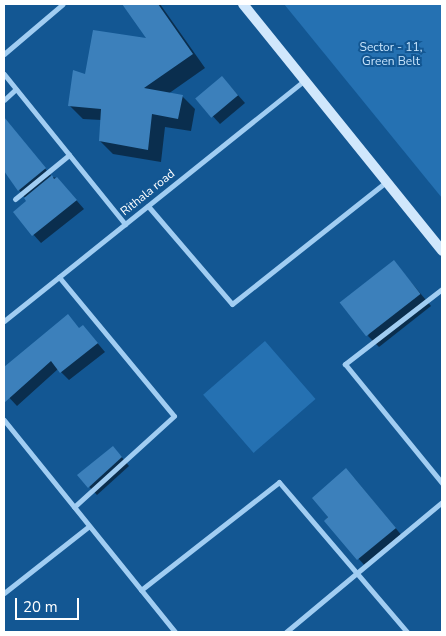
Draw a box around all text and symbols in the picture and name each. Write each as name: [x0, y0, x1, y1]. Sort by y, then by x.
park label: Sector - 11, Green Belt: [360, 41, 422, 69]
street label: Rithala road: [118, 167, 178, 219]
scale bar: [18, 588, 81, 620]
text: 20 m: [23, 597, 58, 617]

